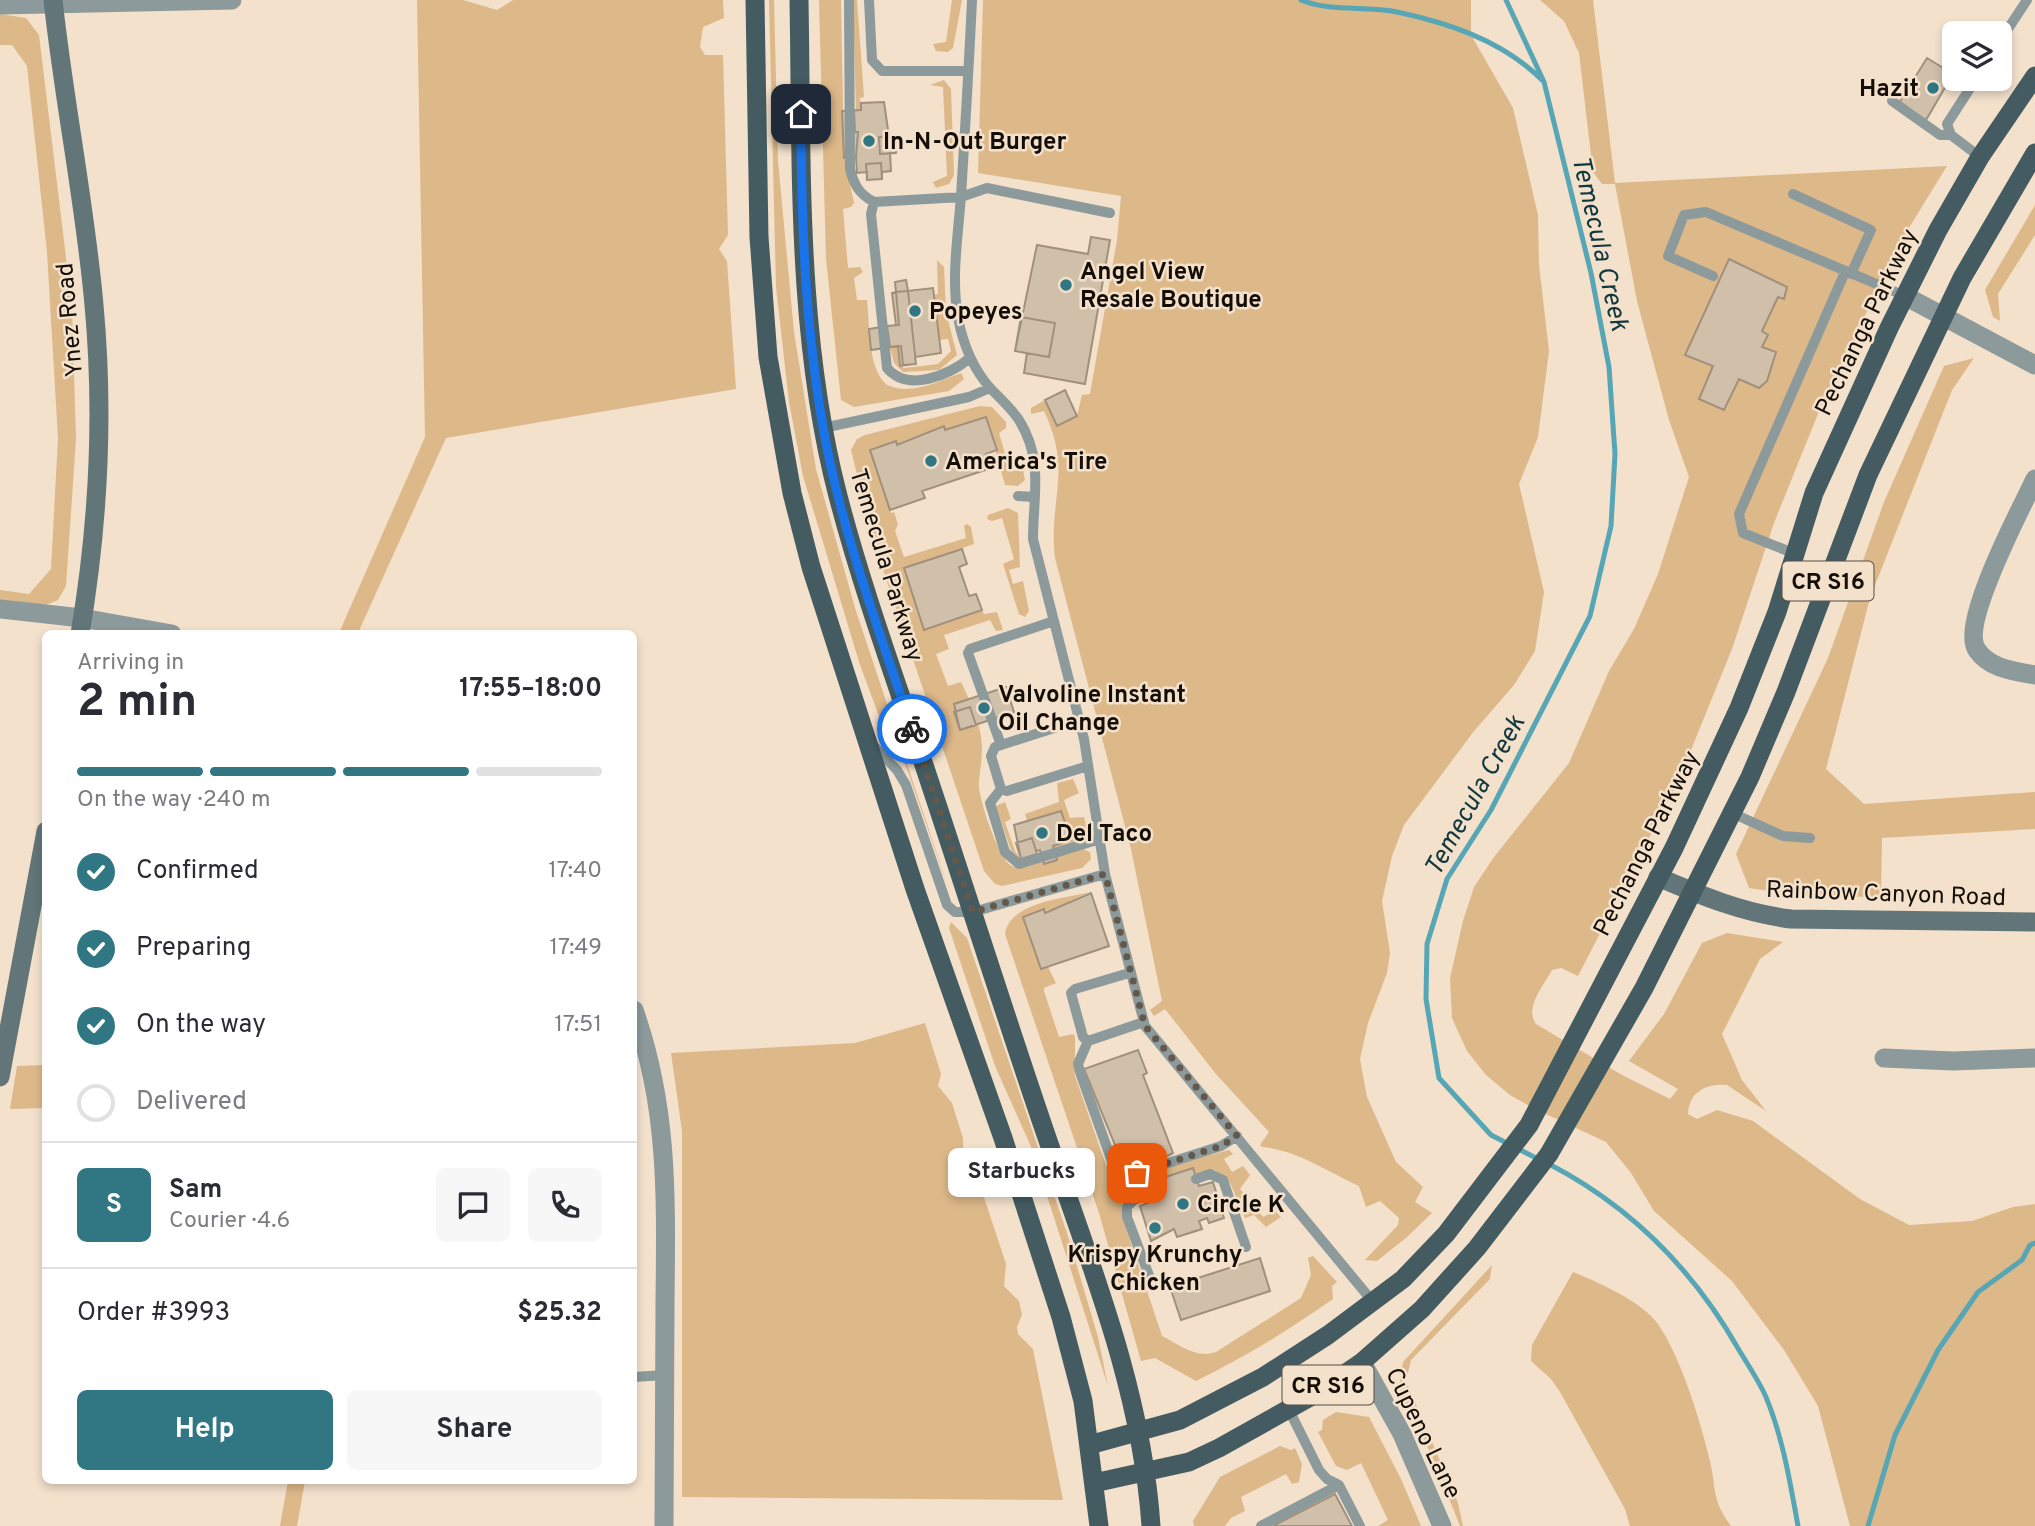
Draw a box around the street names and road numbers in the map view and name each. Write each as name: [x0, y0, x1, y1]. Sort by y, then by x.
street label: Pechanga Parkway: [1810, 224, 1926, 421]
street label: Ynez Road: [51, 262, 91, 378]
street label: Temecula Parkway: [841, 465, 929, 666]
road number: CR S16: [1783, 562, 1874, 600]
street label: Pechanga Parkway: [1588, 746, 1708, 942]
street label: Rainbow Canyon Road: [1765, 876, 2007, 914]
street label: Cupeno Lane: [1378, 1363, 1467, 1504]
road number: CR S16: [1282, 1366, 1374, 1404]

